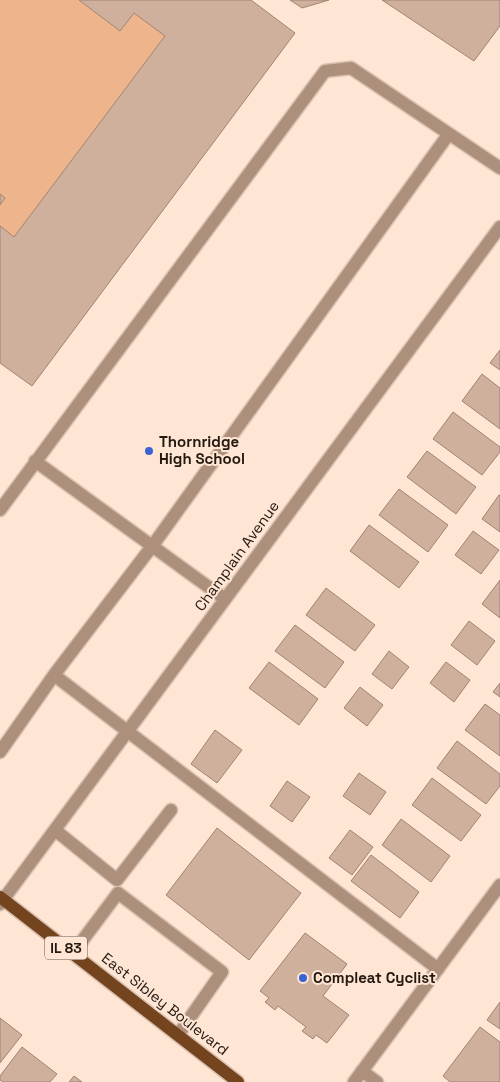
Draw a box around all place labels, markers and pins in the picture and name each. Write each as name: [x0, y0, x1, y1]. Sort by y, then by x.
place label: Thornridge High School: [159, 432, 245, 468]
marker: Thornridge High School: [143, 445, 155, 457]
place label: Compleat Cyclist: [313, 968, 436, 987]
marker: Compleat Cyclist: [297, 972, 309, 984]

